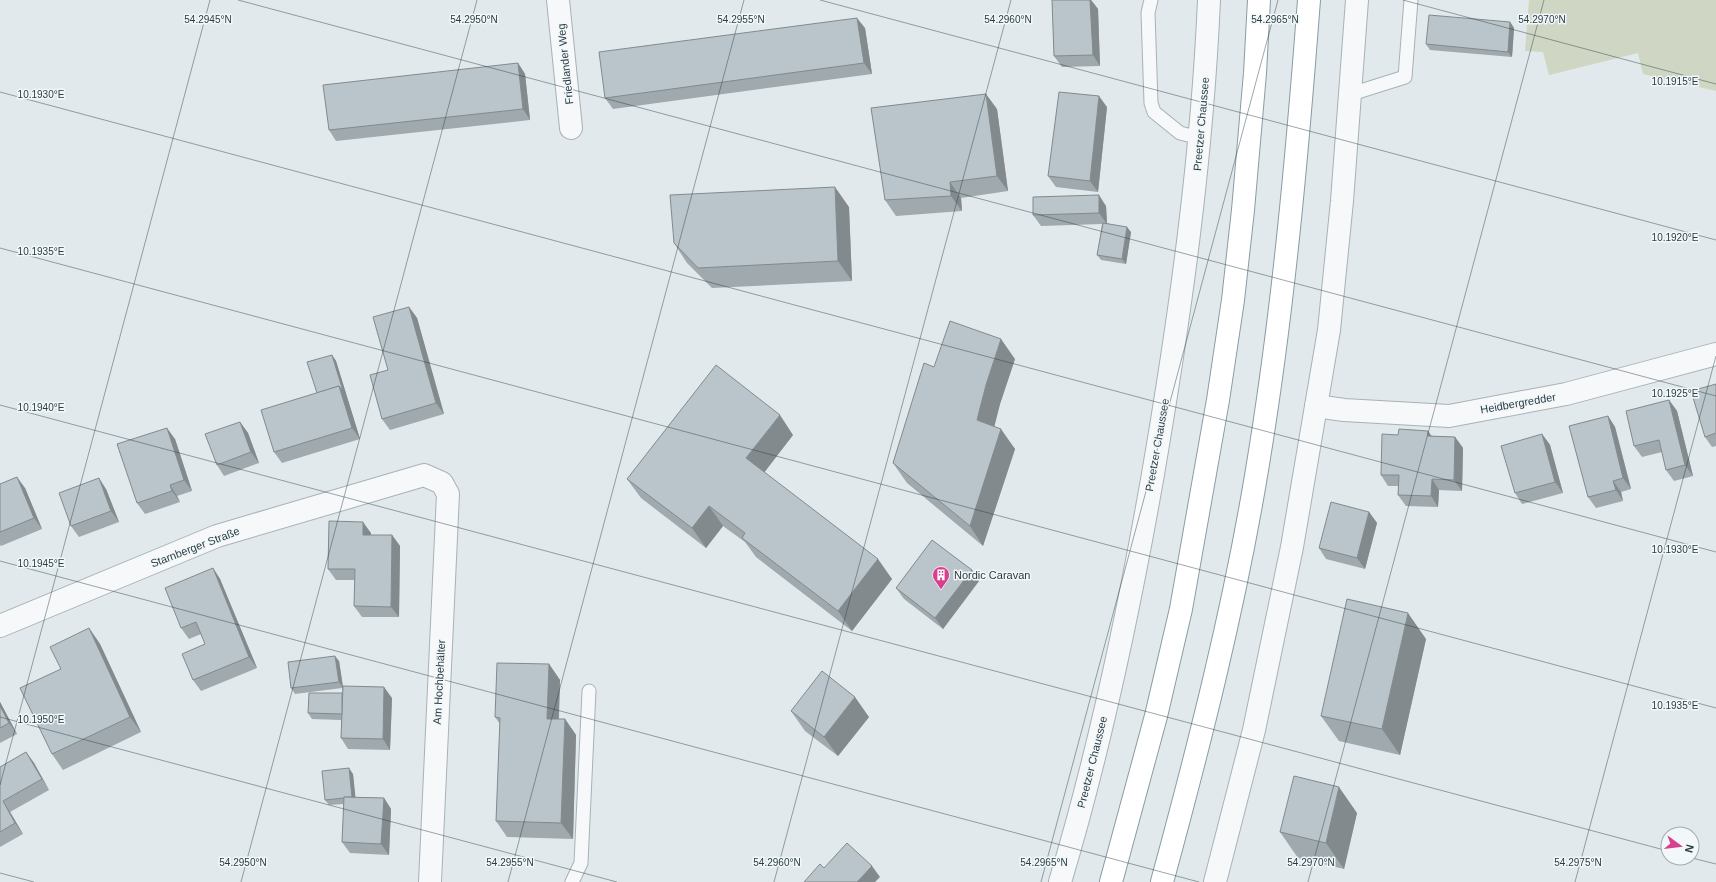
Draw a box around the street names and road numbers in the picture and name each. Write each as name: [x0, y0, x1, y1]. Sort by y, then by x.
street label: Friedlander Weg: [555, 23, 575, 105]
street label: Preetzer Chaussee: [1191, 77, 1211, 171]
street label: Heidbergredder: [1479, 390, 1557, 416]
street label: Preetzer Chaussee: [1143, 398, 1171, 492]
street label: Starnberger Straße: [149, 525, 241, 569]
street label: Am Hochbehälter: [431, 639, 447, 725]
street label: Preetzer Chaussee: [1075, 715, 1109, 809]

